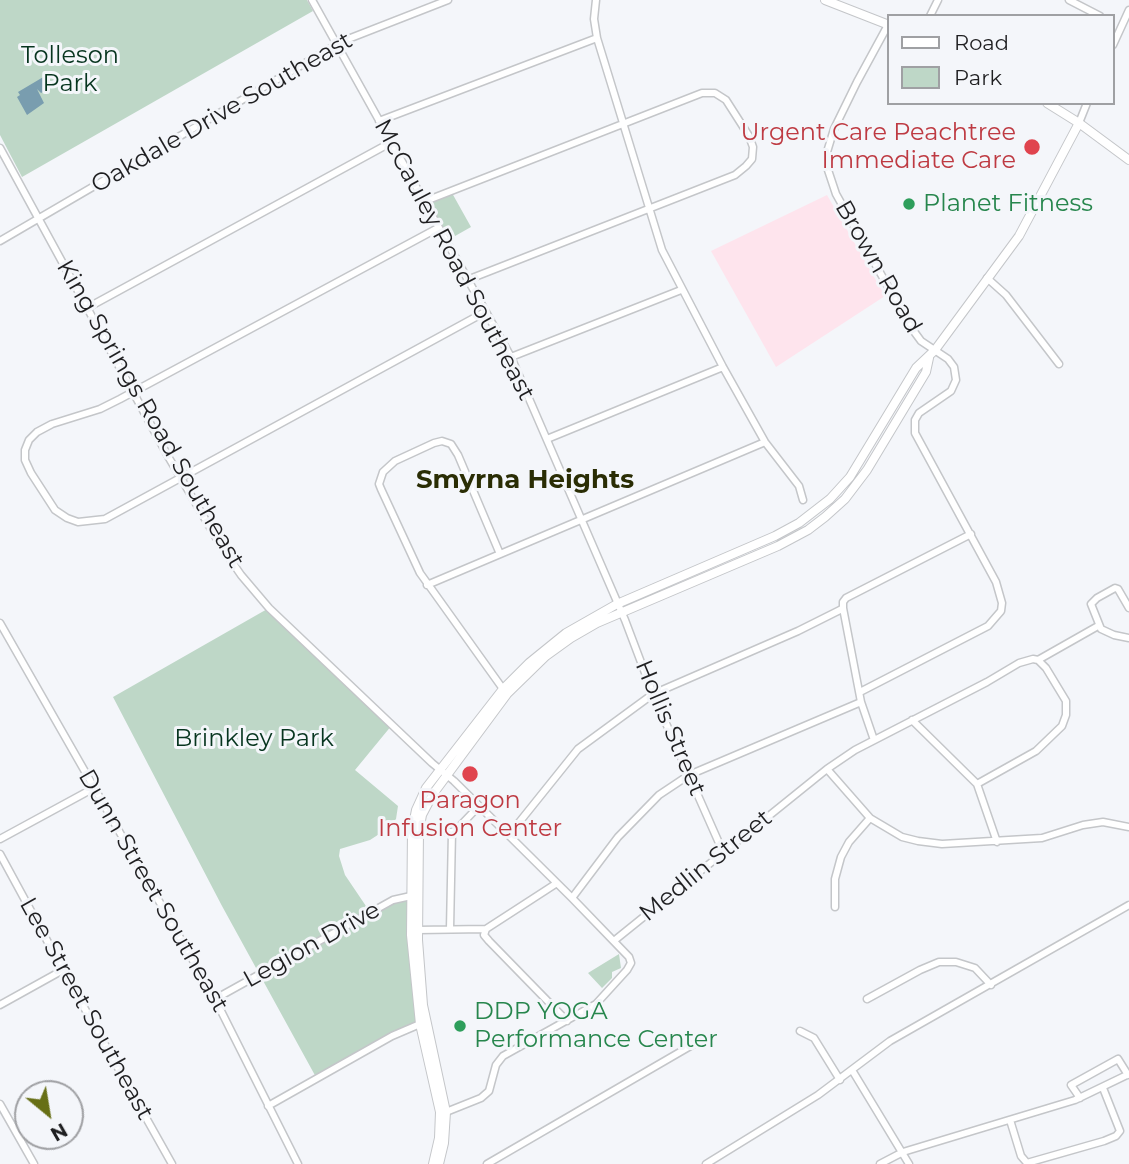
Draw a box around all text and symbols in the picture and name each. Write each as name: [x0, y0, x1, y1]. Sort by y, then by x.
legend: [888, 14, 1115, 105]
street label: Oakdale Drive Southeast: [86, 26, 358, 200]
text: Road: [954, 30, 1009, 55]
park label: Tolleson Park: [21, 42, 119, 98]
text: Park: [954, 65, 1002, 90]
street label: McCauley Road Southeast: [367, 114, 541, 406]
place label: Urgent Care Peachtree Immediate Care: [741, 119, 1016, 175]
marker: Urgent Care Peachtree Immediate Care: [1022, 137, 1042, 157]
place label: Planet Fitness: [923, 190, 1093, 218]
street label: Brown Road: [828, 196, 928, 338]
marker: Planet Fitness: [901, 196, 917, 212]
street label: King Springs Road Southeast: [50, 255, 250, 573]
district label: Smyrna Heights: [416, 464, 634, 496]
street label: Hollis Street: [629, 656, 711, 800]
park label: Brinkley Park: [174, 725, 334, 753]
marker: Paragon Infusion Center: [460, 764, 480, 784]
street label: Dunn Street Southeast: [72, 765, 234, 1017]
place label: Paragon Infusion Center: [378, 787, 562, 843]
street label: Medlin Street: [634, 804, 778, 928]
street label: Lee Street Southeast: [13, 893, 159, 1125]
street label: Legion Drive: [239, 896, 385, 994]
place label: DDP YOGA Performance Center: [474, 998, 718, 1054]
marker: DDP YOGA Performance Center: [452, 1018, 468, 1034]
north arrow: [14, 1080, 84, 1150]
text: N: [46, 1118, 71, 1146]

